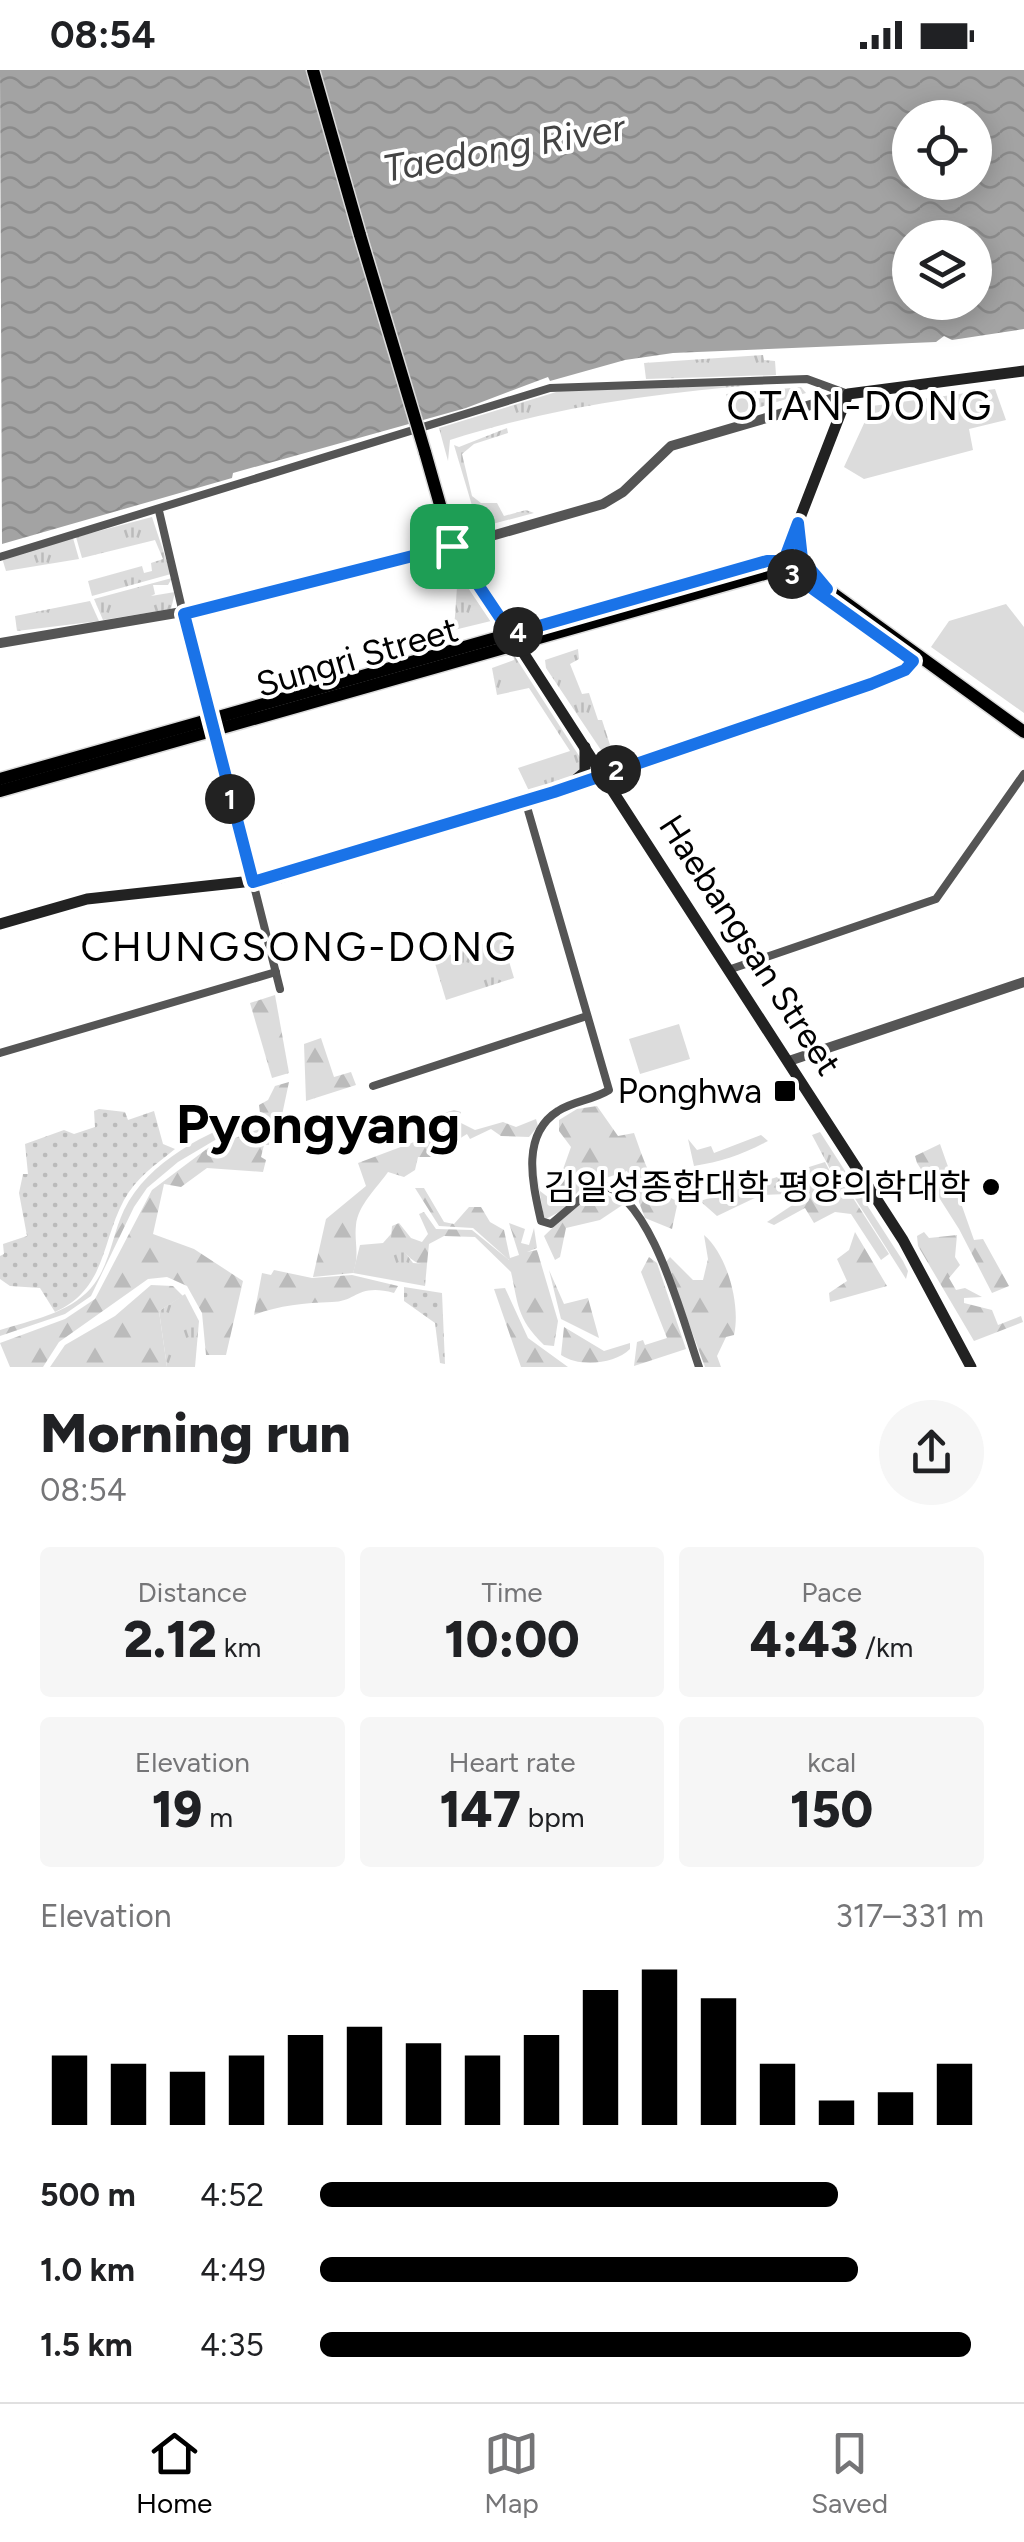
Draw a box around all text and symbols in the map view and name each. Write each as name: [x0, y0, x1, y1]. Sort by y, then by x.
text: 08:54: [50, 12, 155, 58]
map controls: [892, 100, 992, 320]
button: locate: [892, 100, 992, 200]
water label: Taedong River: [380, 104, 630, 192]
button: layers: [892, 220, 992, 320]
district label: OTAN-DONG: [726, 382, 994, 430]
pin: [410, 504, 495, 589]
icon: arrive: [425, 519, 480, 574]
pin: 3: [767, 549, 817, 599]
text: 3: [784, 557, 800, 591]
pin: 4: [493, 607, 543, 657]
street label: Sungri Street: [251, 608, 463, 706]
text: 4: [509, 615, 527, 649]
pin: 2: [591, 745, 641, 795]
text: 2: [608, 753, 624, 787]
pin: 1: [205, 774, 255, 824]
text: 1: [224, 782, 236, 816]
street label: Haebangsan Street: [650, 807, 850, 1083]
district label: CHUNGSONG-DONG: [80, 923, 518, 971]
place label: Ponghwa: [618, 1070, 762, 1112]
marker: Ponghwa: [772, 1078, 798, 1104]
district label: Pyongyang: [176, 1091, 460, 1157]
place label: 김일성종합대학 평양의학대학: [544, 1166, 971, 1208]
marker: 김일성종합대학 평양의학대학: [980, 1176, 1002, 1198]
text: Morning run: [40, 1400, 351, 1466]
button: share: [879, 1400, 984, 1505]
text: 08:54: [40, 1471, 127, 1509]
text: Distance: [137, 1575, 247, 1609]
text: Time: [481, 1575, 543, 1609]
text: Pace: [801, 1575, 862, 1609]
text: 2.12: [123, 1609, 217, 1670]
text: 10:00: [444, 1609, 580, 1670]
text: 4:43: [750, 1609, 858, 1670]
text: km: [217, 1630, 261, 1664]
text: /km: [858, 1630, 913, 1664]
text: Elevation: [135, 1745, 250, 1779]
text: Heart rate: [448, 1745, 576, 1779]
text: kcal: [807, 1745, 856, 1779]
text: 19: [152, 1779, 202, 1840]
text: 147: [439, 1779, 521, 1840]
text: 150: [790, 1779, 873, 1840]
text: m: [202, 1800, 233, 1834]
text: bpm: [521, 1800, 585, 1834]
text: Elevation: [40, 1897, 172, 1935]
text: 317–331 m: [835, 1897, 984, 1935]
text: 500 m: [40, 2176, 136, 2214]
text: 4:52: [200, 2176, 264, 2214]
text: 1.0 km: [40, 2251, 135, 2289]
text: 4:49: [200, 2251, 266, 2289]
text: 1.5 km: [40, 2326, 133, 2364]
text: 4:35: [200, 2326, 264, 2364]
tab: Home: [136, 2426, 212, 2520]
tab: Map: [484, 2426, 539, 2520]
tab: Saved: [811, 2426, 888, 2520]

